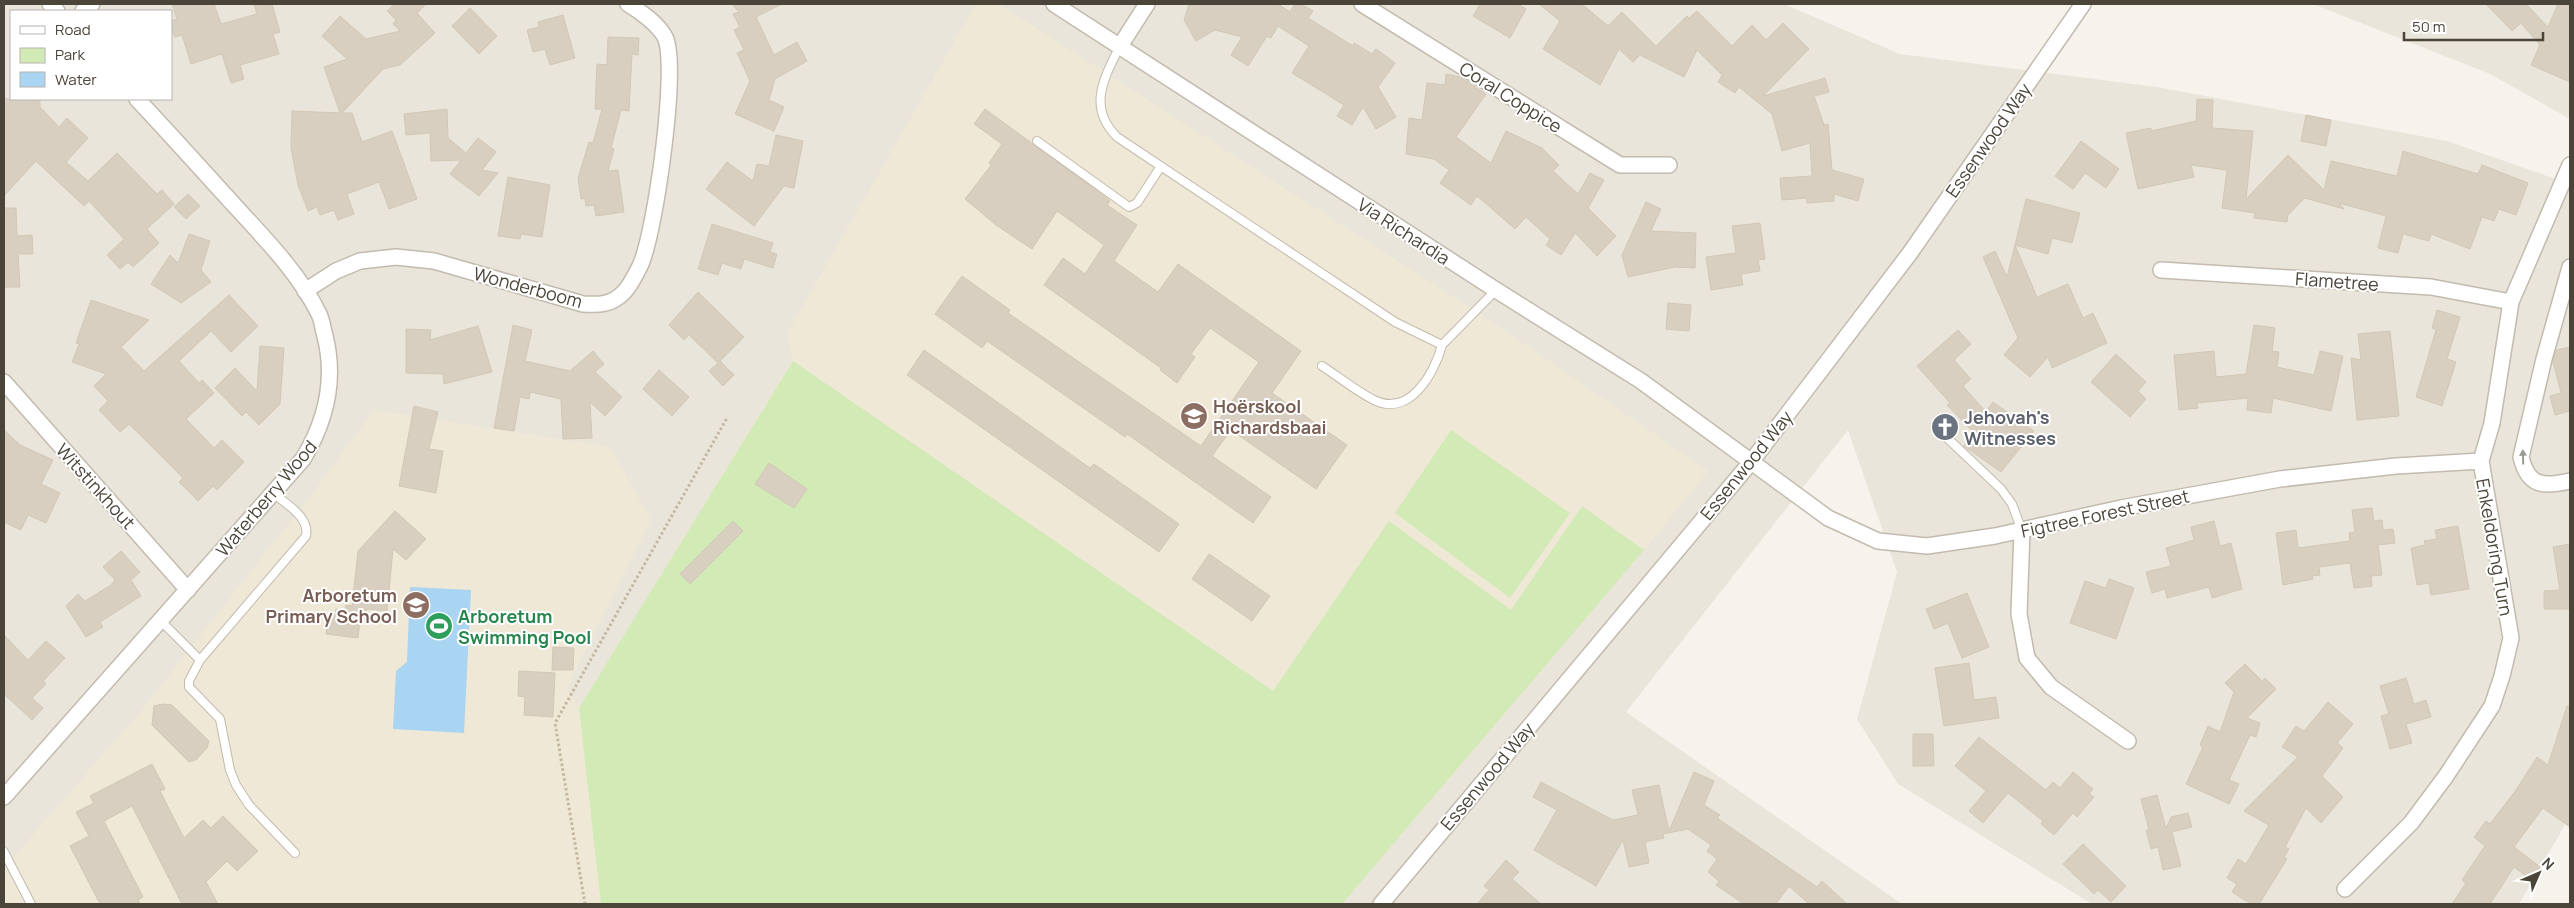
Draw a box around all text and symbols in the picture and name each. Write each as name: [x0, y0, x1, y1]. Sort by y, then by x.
legend: [10, 10, 172, 100]
scale bar: [2404, 10, 2543, 42]
text: 50 m: [2412, 16, 2446, 37]
text: Road: [55, 19, 91, 40]
text: Park: [55, 44, 85, 65]
street label: Coral Coppice: [1455, 56, 1567, 138]
text: Water: [55, 69, 97, 90]
street label: Essenwood Way: [1940, 78, 2037, 202]
street label: Via Richardia: [1353, 192, 1455, 270]
street label: Wonderboom: [471, 261, 585, 313]
street label: Flametree: [2294, 266, 2380, 296]
place label: Hoërskool Richardsbaai: [1213, 394, 1327, 439]
school or university icon: Hoërskool Richardsbaai: [1179, 401, 1209, 431]
street label: Essenwood Way: [1694, 405, 1798, 525]
place label: Jehovah's Witnesses: [1964, 405, 2056, 450]
church icon: Jehovah's Witnesses: [1930, 412, 1960, 442]
street label: Waterberry Wood: [210, 435, 322, 561]
street label: Witstinkhout: [51, 438, 141, 534]
one-way arrow: [2518, 448, 2526, 464]
street label: Enkeldoring Turn: [2471, 476, 2519, 618]
street label: Figtree Forest Street: [2019, 483, 2191, 543]
place label: Arboretum Primary School: [265, 583, 397, 628]
school or university icon: Arboretum Primary School: [401, 590, 431, 620]
place label: Arboretum Swimming Pool: [458, 604, 591, 649]
sports icon: Arboretum Swimming Pool: [424, 611, 454, 641]
street label: Essenwood Way: [1435, 717, 1540, 835]
north arrow: [2514, 848, 2564, 898]
text: N: [2538, 853, 2559, 874]

